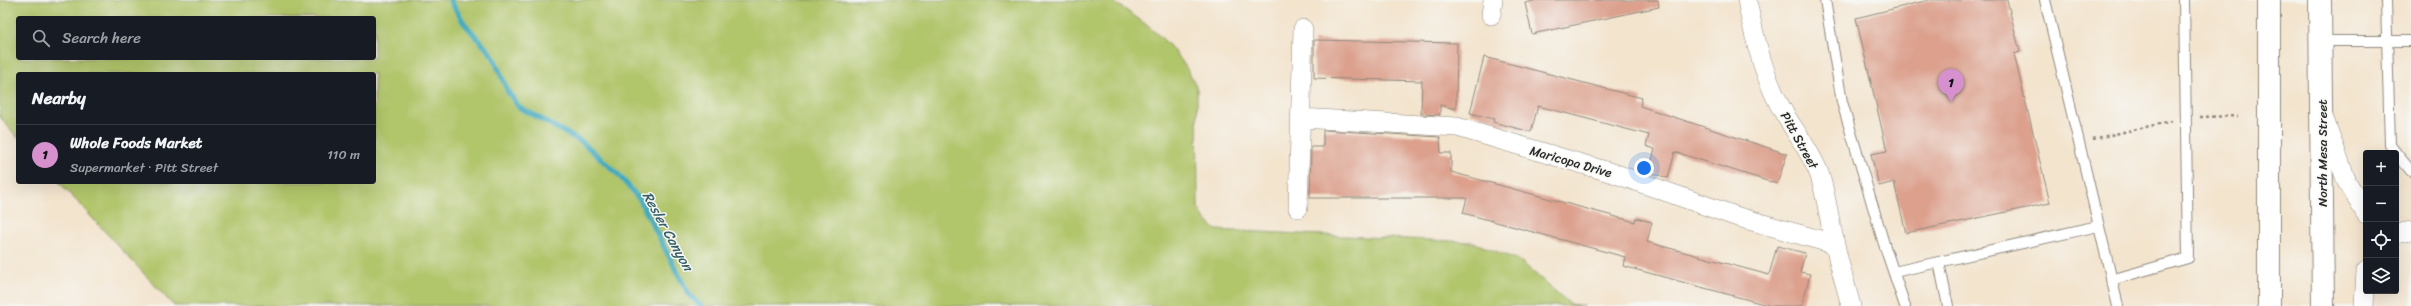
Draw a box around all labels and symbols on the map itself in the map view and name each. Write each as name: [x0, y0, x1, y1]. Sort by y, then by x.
pin: 1: [1938, 69, 1964, 102]
street label: North Mesa Street: [2311, 99, 2334, 207]
street label: Pitt Street: [1774, 107, 1825, 174]
street label: Maricopa Drive: [1527, 139, 1615, 184]
your location: [1634, 158, 1654, 178]
water label: Resler Canyon: [635, 187, 700, 277]

